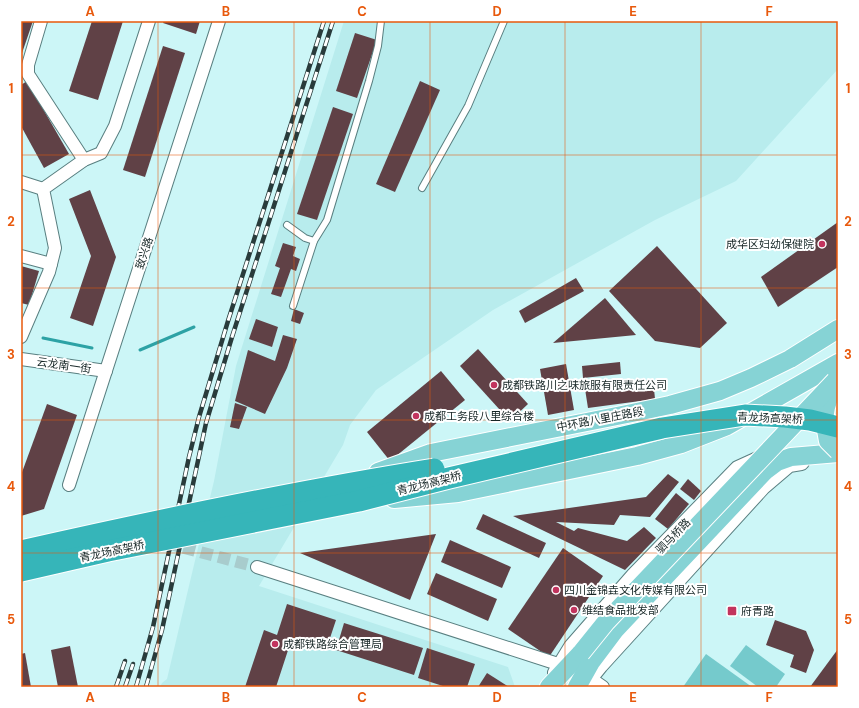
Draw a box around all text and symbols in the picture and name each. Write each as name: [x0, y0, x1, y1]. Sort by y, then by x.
text: A: [85, 3, 95, 20]
text: B: [222, 3, 230, 20]
text: C: [357, 3, 367, 20]
text: D: [492, 3, 502, 20]
text: E: [629, 3, 637, 20]
text: F: [765, 3, 773, 20]
text: 1: [9, 80, 13, 97]
text: 1: [846, 80, 850, 97]
text: 2: [7, 213, 15, 230]
text: 2: [844, 213, 852, 230]
street label: 致兴路: [132, 235, 156, 271]
place label: 成华区妇幼保健院: [726, 237, 814, 251]
marker: 成华区妇幼保健院: [817, 239, 827, 249]
text: 3: [7, 346, 15, 363]
text: 3: [844, 346, 852, 363]
street label: 云龙南一街: [36, 354, 92, 376]
place label: 成都铁路川之味旅服有限责任公司: [502, 378, 667, 392]
marker: 成都铁路川之味旅服有限责任公司: [489, 380, 499, 390]
street label: 中环路八里庄路段: [555, 404, 645, 434]
place label: 成都工务段八里综合楼: [424, 409, 534, 423]
street label: 青龙场高架桥: [737, 410, 803, 426]
marker: 成都工务段八里综合楼: [411, 411, 421, 421]
street label: 青龙场高架桥: [395, 468, 463, 498]
text: 4: [7, 478, 15, 495]
text: 4: [844, 478, 852, 495]
street label: 驷马桥路: [653, 515, 693, 557]
street label: 青龙场高架桥: [78, 537, 146, 565]
place label: 四川金锦垚文化传媒有限公司: [564, 583, 707, 597]
marker: 四川金锦垚文化传媒有限公司: [551, 585, 561, 595]
place label: 维结食品批发部: [582, 603, 659, 617]
place label: 府青路: [741, 604, 774, 618]
marker: 维结食品批发部: [569, 605, 579, 615]
marker: 府青路: [726, 605, 738, 617]
text: 5: [7, 611, 15, 628]
text: 5: [844, 611, 852, 628]
place label: 成都铁路综合管理局: [283, 637, 382, 651]
marker: 成都铁路综合管理局: [270, 639, 280, 649]
text: A: [85, 689, 95, 706]
text: B: [222, 689, 230, 706]
text: C: [357, 689, 367, 706]
text: D: [492, 689, 502, 706]
text: E: [629, 689, 637, 706]
text: F: [765, 689, 773, 706]

